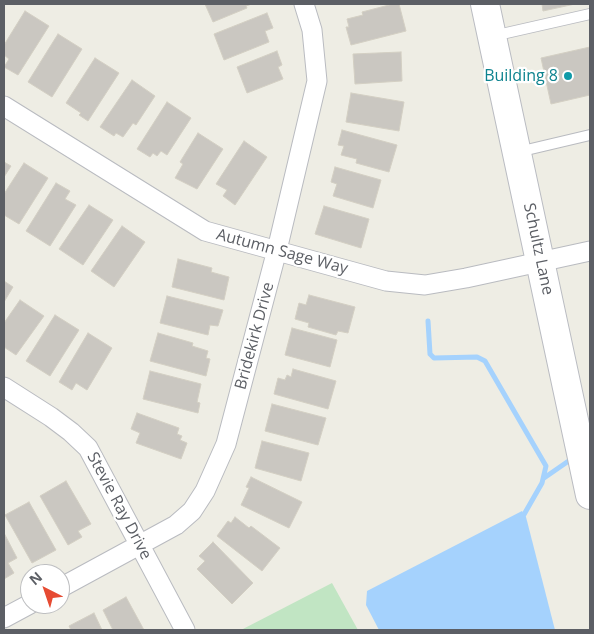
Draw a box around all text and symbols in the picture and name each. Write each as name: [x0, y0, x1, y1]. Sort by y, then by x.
place label: Building 8: [484, 66, 558, 86]
marker: Building 8: [562, 70, 574, 82]
street label: Schultz Lane: [519, 201, 557, 297]
street label: Autumn Sage Way: [214, 225, 350, 279]
street label: Bridekirk Drive: [231, 280, 279, 392]
street label: Stevie Ray Drive: [83, 449, 155, 563]
north arrow: [20, 564, 70, 614]
text: N: [25, 567, 46, 589]

